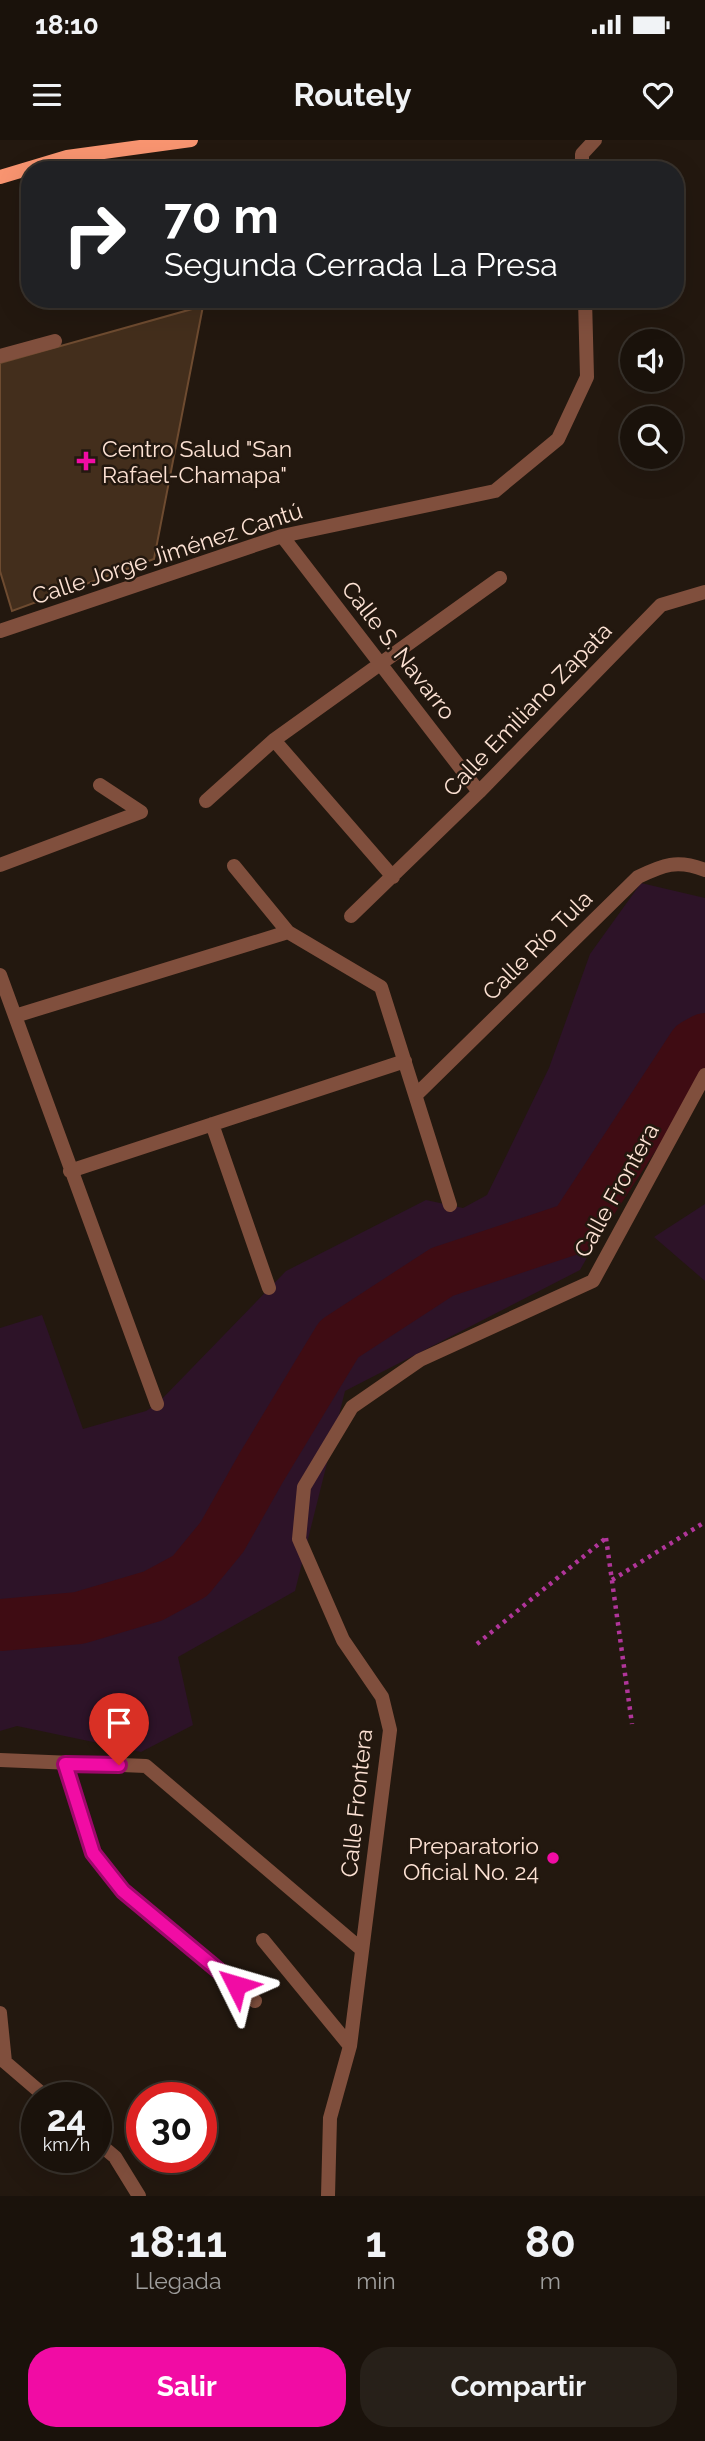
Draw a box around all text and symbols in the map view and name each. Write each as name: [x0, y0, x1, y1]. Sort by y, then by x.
text: 18:10: [35, 10, 99, 40]
icon: menu: [28, 76, 66, 114]
text: Routely: [294, 76, 411, 113]
icon: heart: [639, 76, 677, 114]
text: 70 m: [164, 187, 279, 244]
icon: right: [49, 189, 140, 280]
text: Segunda Cerrada La Presa: [164, 246, 558, 283]
map controls: [620, 329, 683, 469]
button: sound: [620, 329, 683, 392]
button: search: [620, 406, 683, 469]
place label: Centro Salud "San Rafael-Chamapa": [102, 435, 292, 488]
marker: Centro Salud "San Rafael-Chamapa": [76, 451, 96, 471]
street label: Calle Jorge Jiménez Cantú: [29, 497, 305, 609]
street label: Calle S. Navarro: [337, 575, 461, 725]
street label: Calle Emiliano Zapata: [437, 617, 617, 801]
street label: Calle Río Tula: [477, 885, 597, 1005]
street label: Calle Frontera: [568, 1118, 664, 1262]
pin: [89, 1693, 149, 1765]
icon: arrive: [100, 1704, 138, 1742]
street label: Calle Frontera: [335, 1727, 377, 1879]
place label: Preparatorio Oficial No. 24: [403, 1832, 539, 1885]
marker: Preparatorio Oficial No. 24: [545, 1850, 561, 1866]
position arrow: [199, 1948, 273, 2022]
speed limit sign: 30: [126, 2082, 217, 2173]
text: 24: [47, 2098, 86, 2139]
text: km/h: [43, 2134, 90, 2155]
text: 18:11: [129, 2218, 227, 2267]
text: 1: [366, 2218, 386, 2267]
text: 80: [525, 2218, 576, 2267]
text: Llegada: [135, 2267, 221, 2294]
text: min: [356, 2267, 396, 2294]
text: m: [540, 2267, 561, 2294]
button: Salir: [28, 2347, 346, 2427]
button: Compartir: [360, 2347, 677, 2427]

